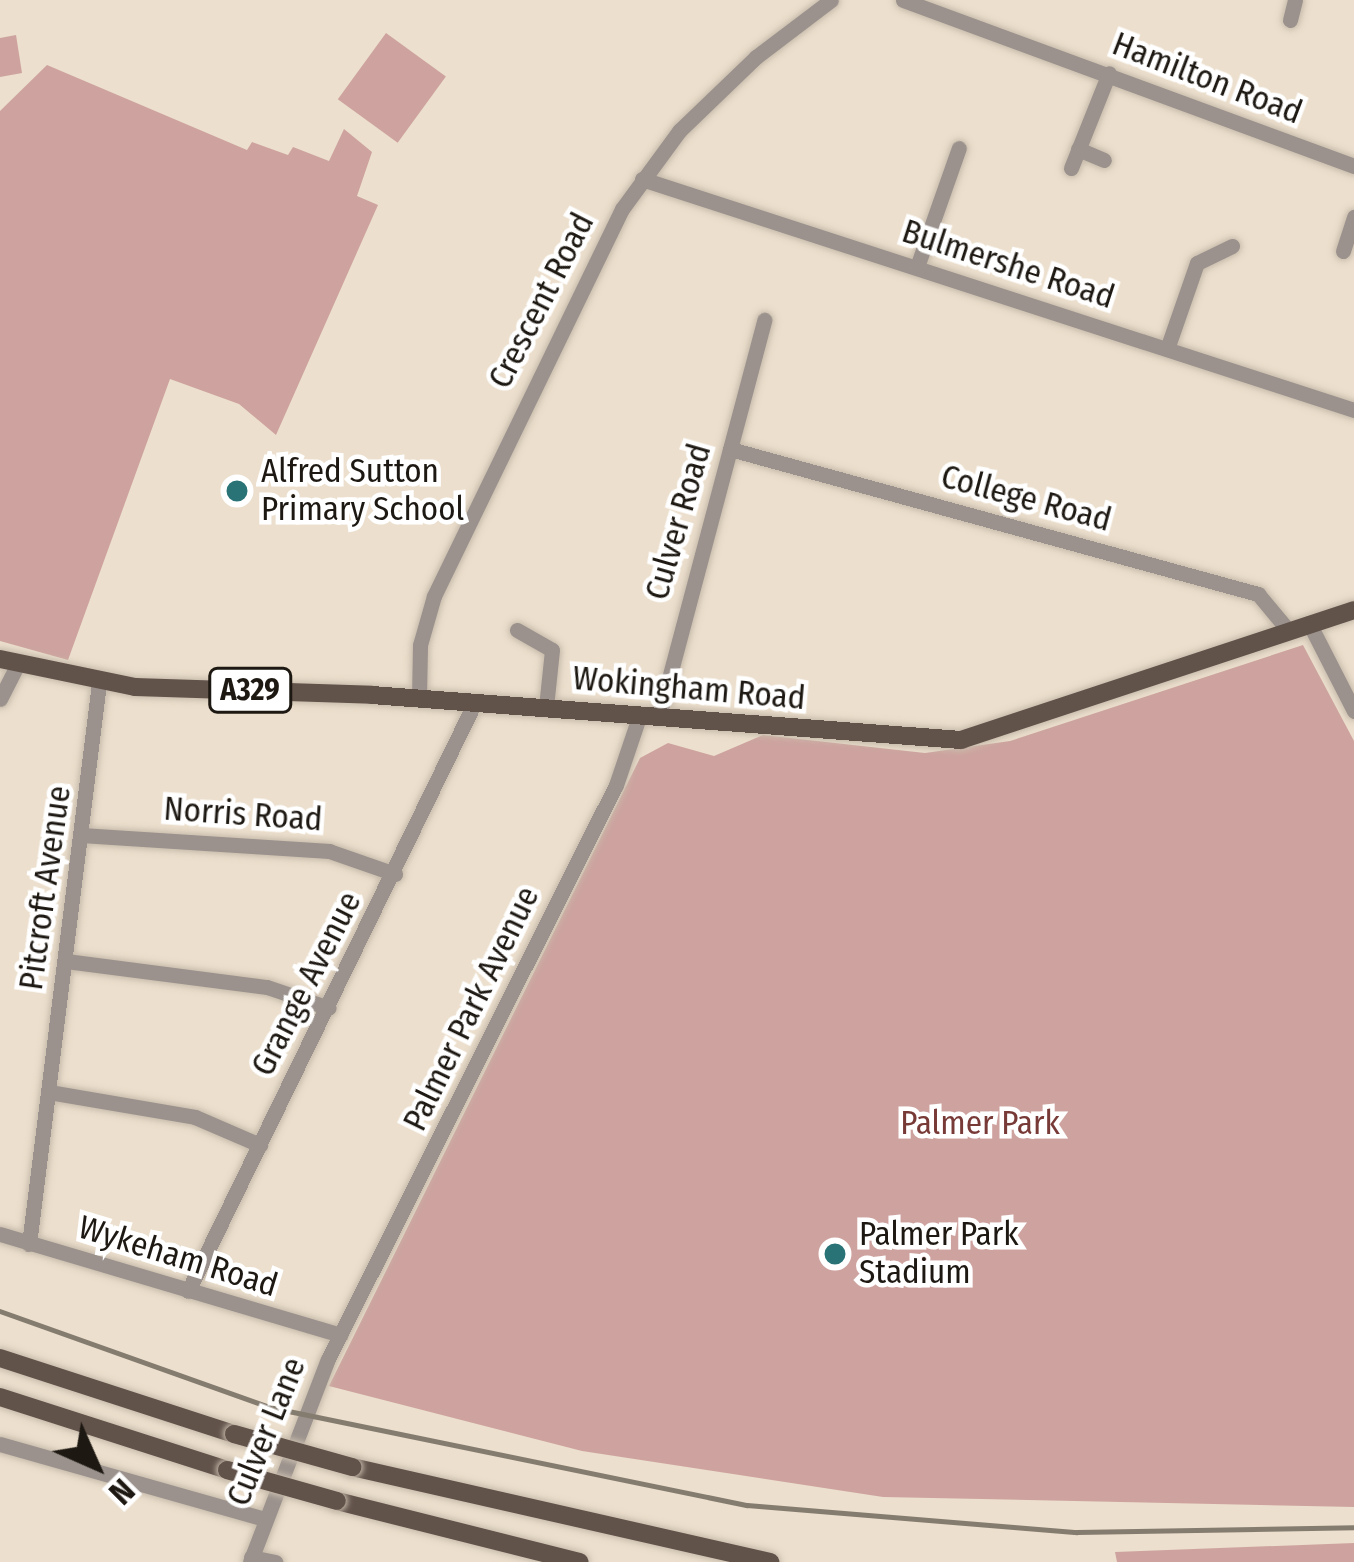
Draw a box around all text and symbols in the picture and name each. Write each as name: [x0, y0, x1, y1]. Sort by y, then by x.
street label: Hamilton Road: [1107, 25, 1307, 133]
street label: Crescent Road: [481, 207, 603, 395]
street label: Bulmershe Road: [897, 212, 1119, 318]
street label: Culver Road: [638, 439, 720, 605]
place label: Alfred Sutton Primary School: [261, 452, 464, 530]
street label: College Road: [937, 457, 1115, 541]
marker: Alfred Sutton Primary School: [224, 478, 250, 504]
street label: Wokingham Road: [571, 659, 807, 719]
road number: A329: [208, 666, 292, 714]
street label: Pitcroft Avenue: [12, 783, 80, 993]
street label: Norris Road: [162, 790, 324, 840]
street label: Palmer Park Avenue: [396, 881, 548, 1137]
street label: Grange Avenue: [244, 885, 370, 1083]
park label: Palmer Park: [900, 1104, 1060, 1144]
street label: Wykeham Road: [74, 1208, 282, 1306]
place label: Palmer Park Stadium: [859, 1215, 1019, 1293]
marker: Palmer Park Stadium: [822, 1241, 848, 1267]
street label: Culver Lane: [219, 1352, 315, 1512]
north arrow: [36, 1406, 156, 1526]
text: N: [100, 1470, 143, 1513]

